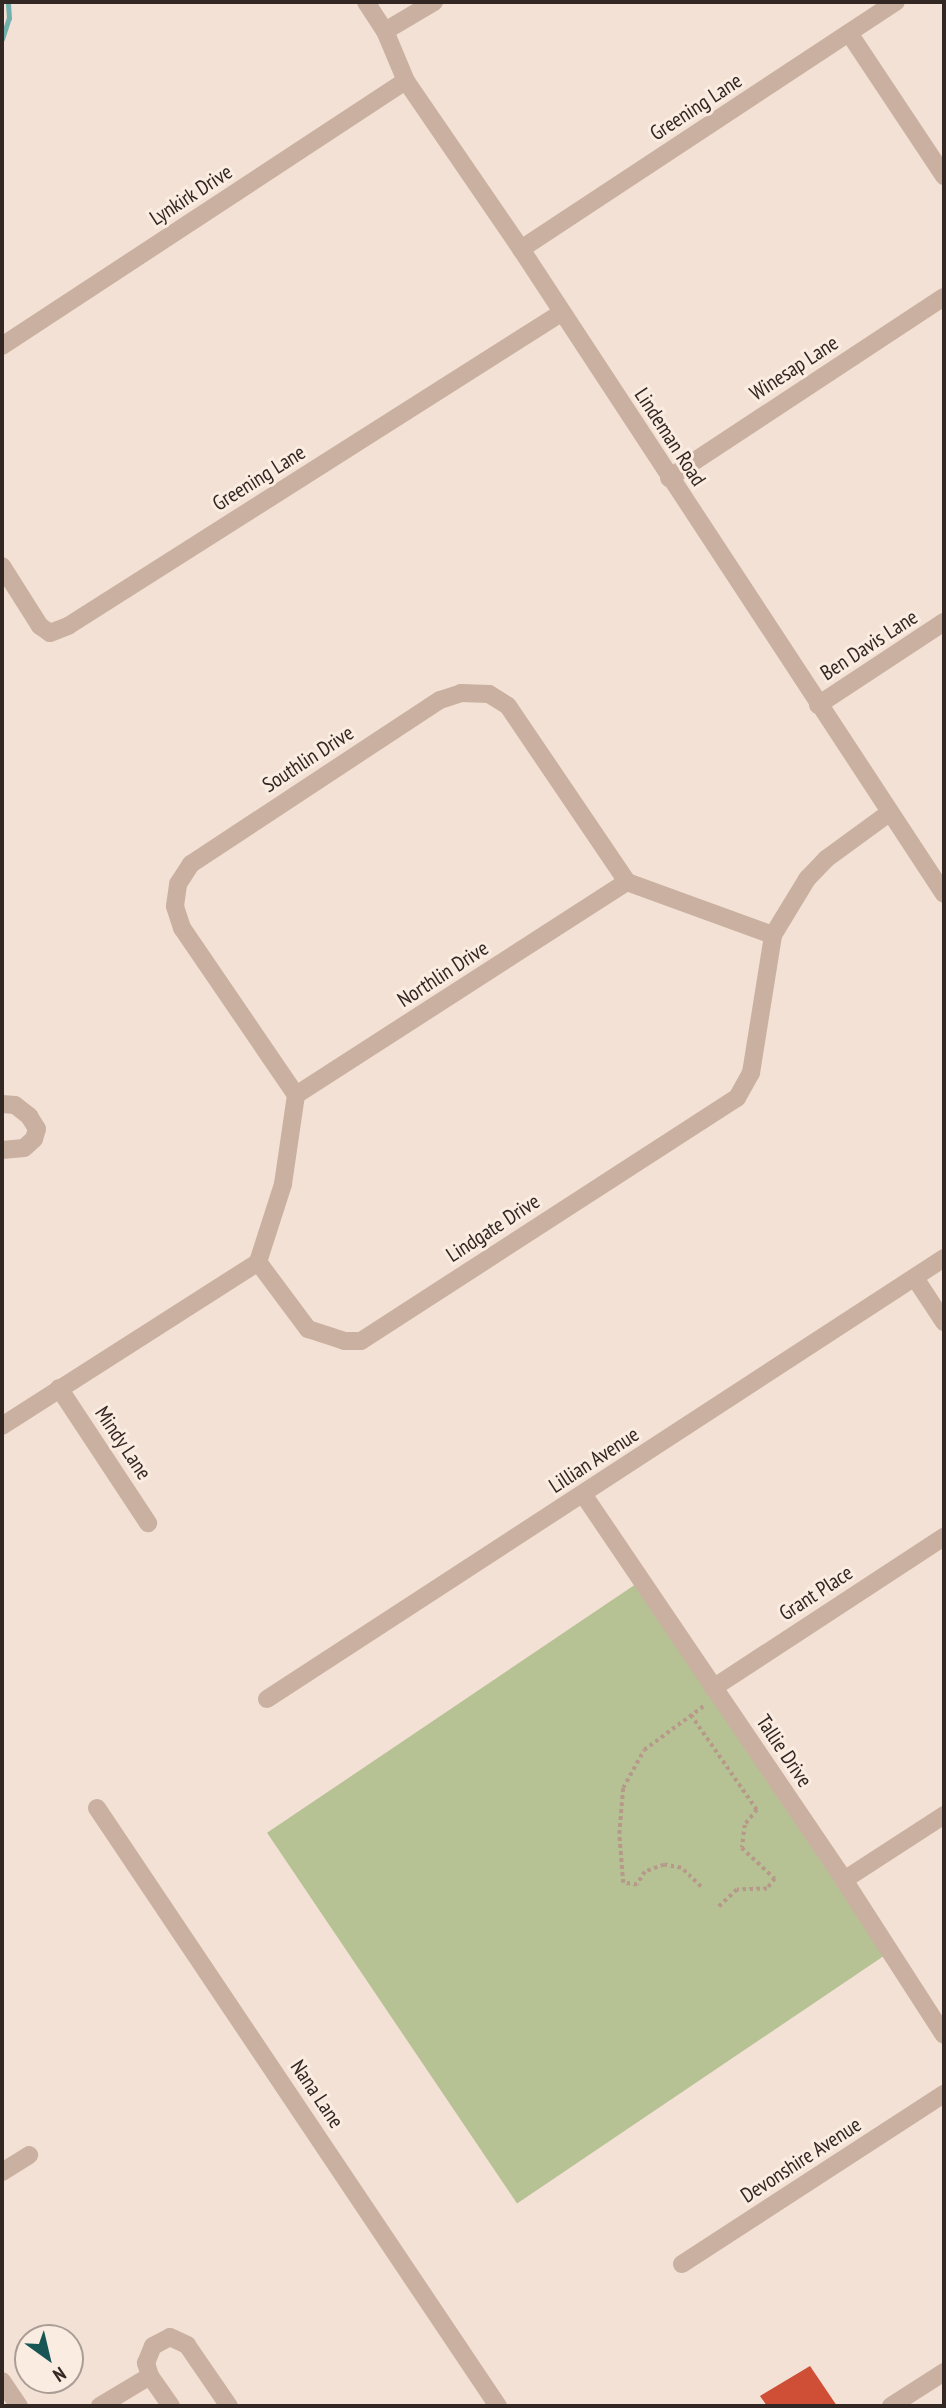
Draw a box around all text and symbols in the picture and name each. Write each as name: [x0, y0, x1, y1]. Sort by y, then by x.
street label: Greening Lane: [645, 68, 747, 146]
street label: Lynkirk Drive: [145, 159, 237, 231]
street label: Winesap Lane: [745, 330, 843, 406]
street label: Lindeman Road: [629, 383, 711, 491]
street label: Greening Lane: [208, 440, 310, 516]
street label: Ben Davis Lane: [816, 604, 922, 686]
street label: Southlin Drive: [258, 720, 358, 798]
street label: Northlin Drive: [393, 935, 493, 1013]
street label: Lindgate Drive: [442, 1189, 544, 1267]
street label: Mindy Lane: [89, 1401, 157, 1485]
street label: Lillian Avenue: [544, 1421, 644, 1499]
street label: Grant Place: [775, 1560, 857, 1626]
street label: Tallie Drive: [751, 1710, 817, 1792]
street label: Nana Lane: [285, 2055, 349, 2133]
street label: Devonshire Avenue: [736, 2112, 866, 2208]
north arrow: [14, 2324, 84, 2394]
text: N: [49, 2362, 71, 2388]

